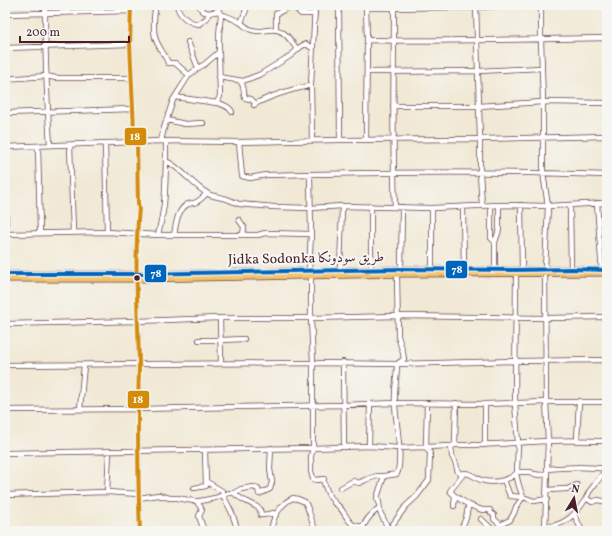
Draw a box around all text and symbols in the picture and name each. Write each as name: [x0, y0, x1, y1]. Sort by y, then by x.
scale bar: [20, 18, 129, 44]
text: 200 m: [26, 25, 60, 41]
line badge: 18: [124, 127, 147, 146]
text: 18: [130, 130, 140, 145]
street label: Jidka Sodonka طريق سودونكا: [228, 248, 384, 270]
line badge: 78: [445, 260, 468, 279]
text: 78: [451, 263, 463, 278]
line badge: 78: [144, 264, 167, 283]
text: 78: [150, 267, 162, 282]
unlabelled marker: [132, 273, 142, 283]
line badge: 18: [127, 390, 150, 409]
text: 18: [133, 393, 143, 408]
north arrow: [554, 478, 594, 518]
text: N: [570, 482, 581, 498]

